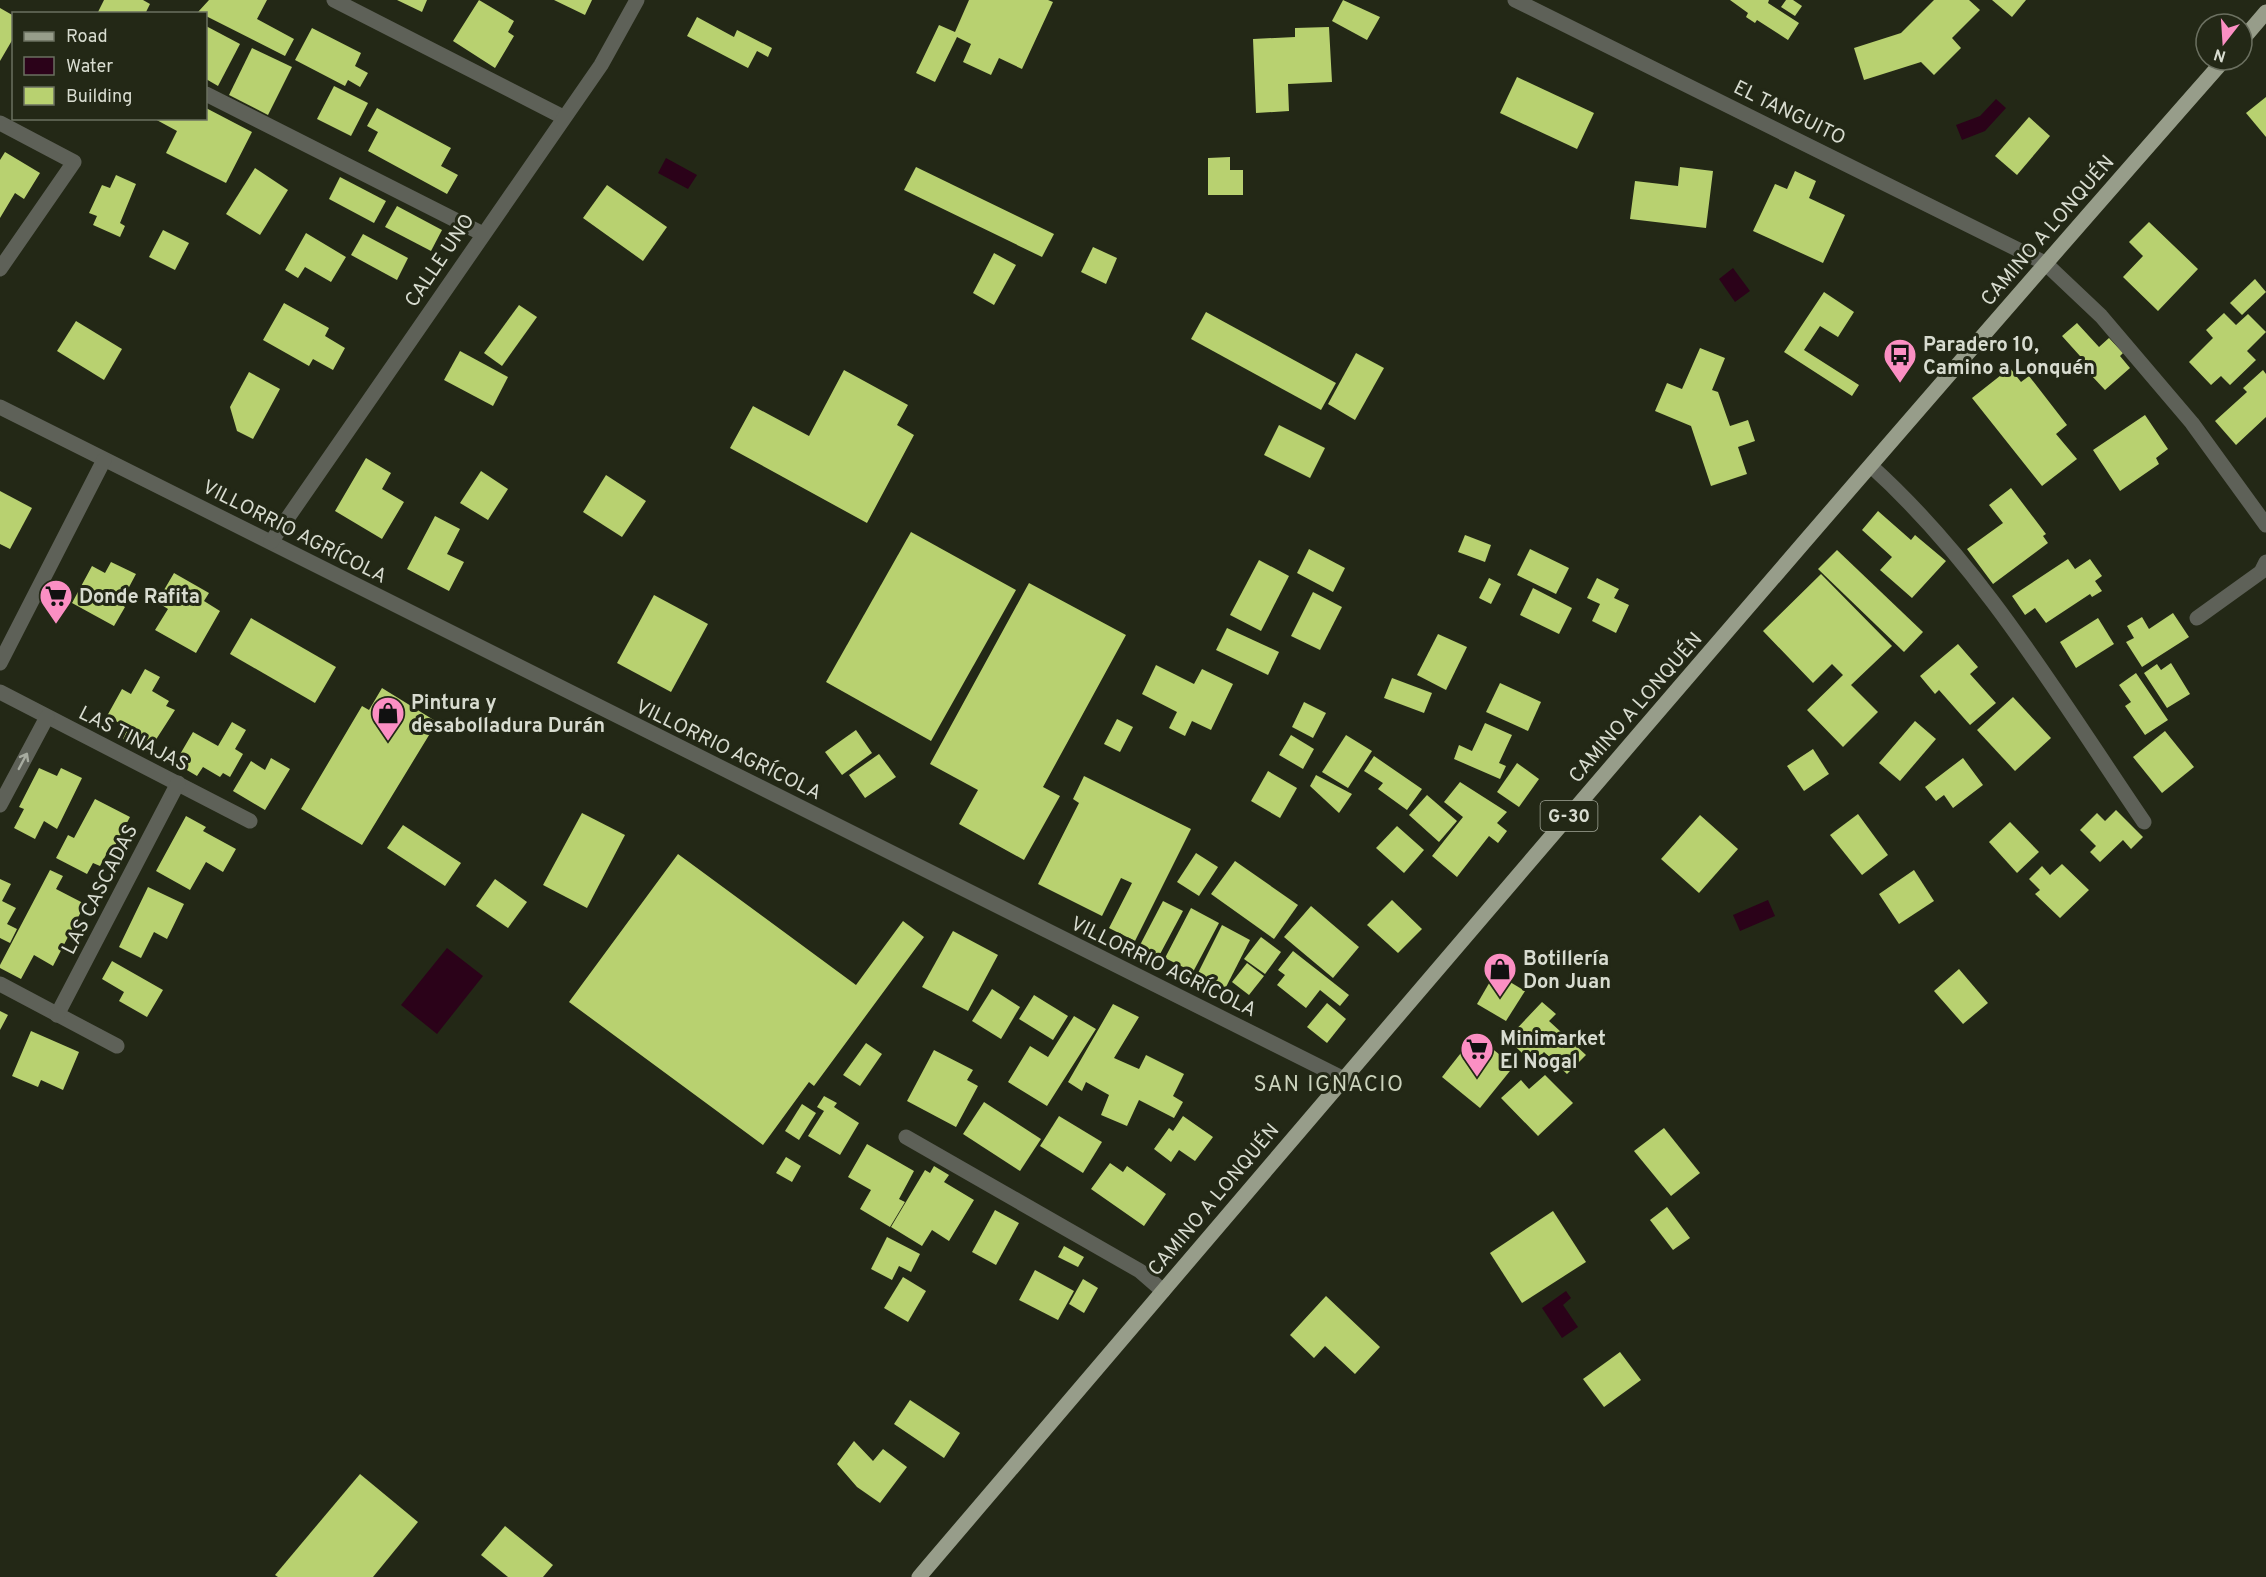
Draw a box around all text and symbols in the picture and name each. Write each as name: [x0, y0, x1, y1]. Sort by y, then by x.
legend: [12, 12, 207, 120]
north arrow: [2194, 12, 2254, 72]
text: Road: [66, 26, 108, 49]
text: N: [2212, 43, 2229, 66]
text: Water: [66, 56, 113, 79]
street label: EL TANGUITO: [1729, 75, 1850, 152]
text: Building: [66, 86, 132, 109]
street label: CAMINO A LONQUÉN: [1974, 149, 2121, 312]
street label: CALLE UNO: [400, 209, 481, 313]
place label: Paradero 10, Camino a Lonquén: [1923, 333, 2095, 382]
bus stop icon: Paradero 10, Camino a Lonquén: [1882, 337, 1918, 384]
street label: VILLORRIO AGRÍCOLA: [197, 473, 392, 591]
supermarket icon: Donde Rafita: [38, 578, 74, 625]
place label: Donde Rafita: [79, 585, 200, 611]
street label: CAMINO A LONQUÉN: [1562, 626, 1709, 789]
place label: Pintura y desabolladura Durán: [411, 691, 605, 740]
street label: VILLORRIO AGRÍCOLA: [631, 693, 826, 807]
shop icon: Pintura y desabolladura Durán: [370, 695, 406, 742]
street label: LAS TINAJAS: [73, 701, 193, 779]
one-way arrow: [17, 753, 29, 770]
road number: G-30: [1540, 801, 1598, 831]
street label: LAS CASCADAS: [57, 820, 145, 959]
street label: VILLORRIO AGRÍCOLA: [1066, 910, 1261, 1024]
place label: Botillería Don Juan: [1523, 947, 1611, 996]
shop icon: Botillería Don Juan: [1482, 951, 1518, 998]
place label: Minimarket El Nogal: [1500, 1027, 1606, 1076]
supermarket icon: Minimarket El Nogal: [1459, 1031, 1495, 1078]
district label: SAN IGNACIO: [1254, 1072, 1404, 1099]
street label: CAMINO A LONQUÉN: [1141, 1117, 1286, 1282]

